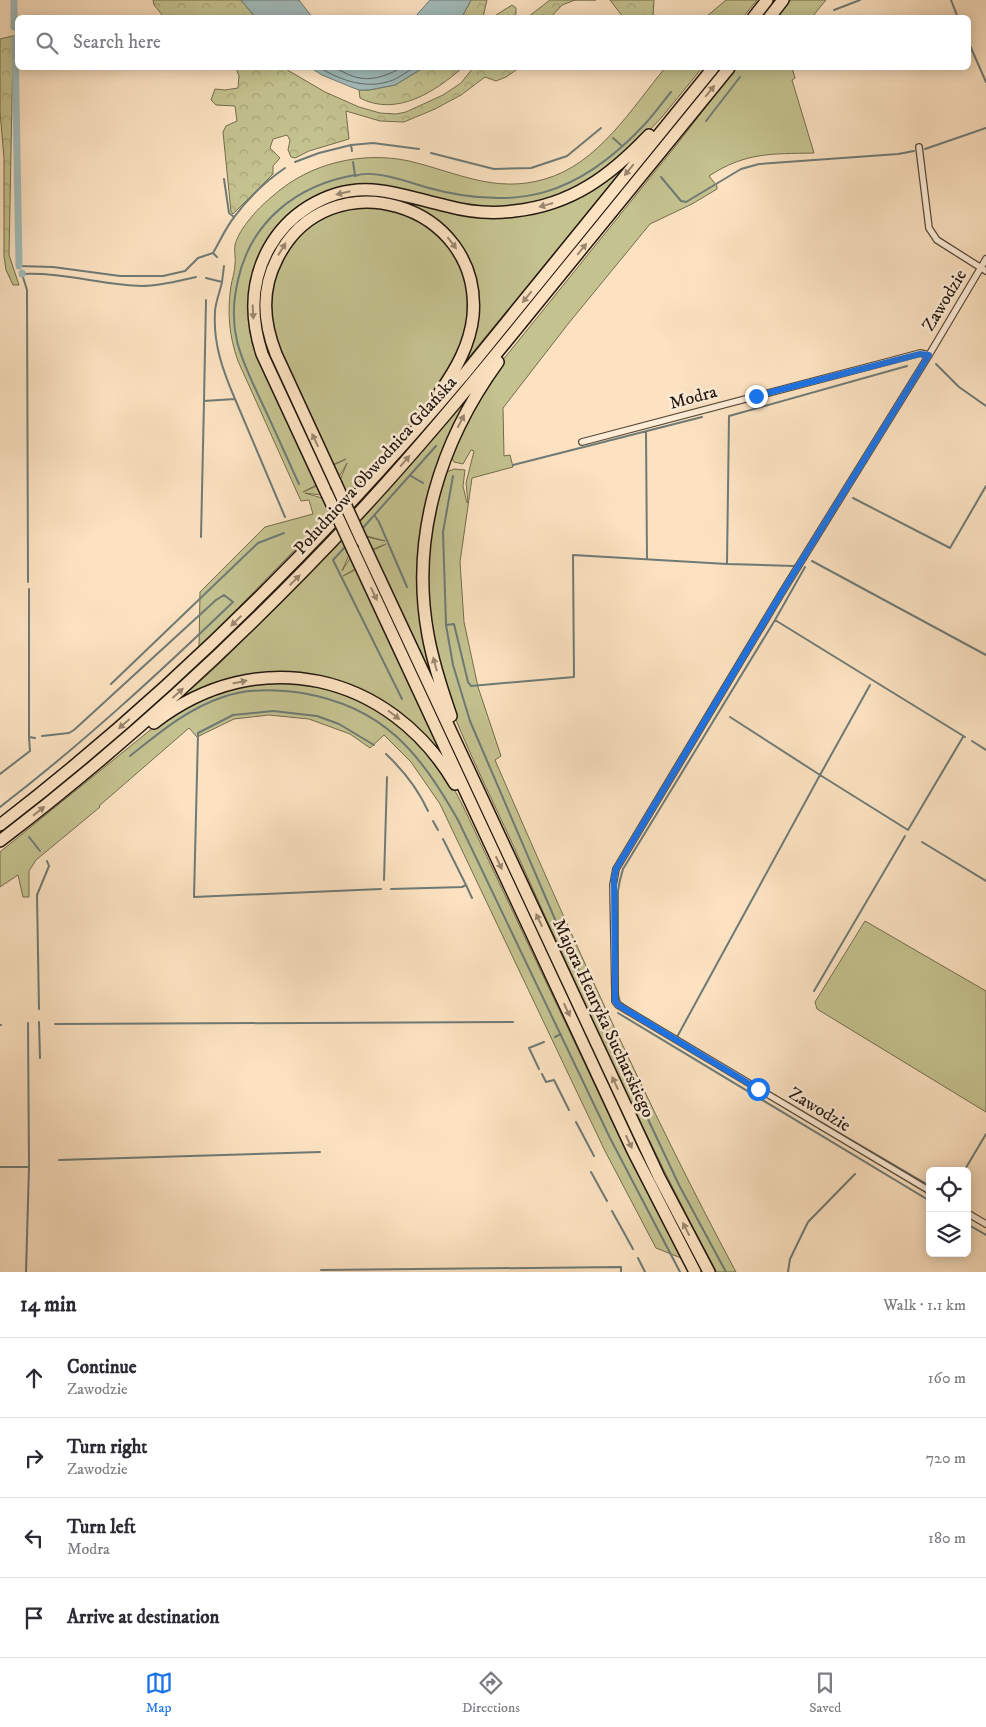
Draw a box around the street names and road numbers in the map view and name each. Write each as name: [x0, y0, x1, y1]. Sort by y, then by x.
street label: Zawodzie: [918, 266, 972, 335]
street label: Południowa Obwodnica Gdańska: [290, 372, 462, 559]
street label: Modra: [667, 381, 720, 415]
street label: Majora Henryka Sucharskiego: [547, 916, 659, 1121]
street label: Zawodzie: [785, 1083, 854, 1137]

